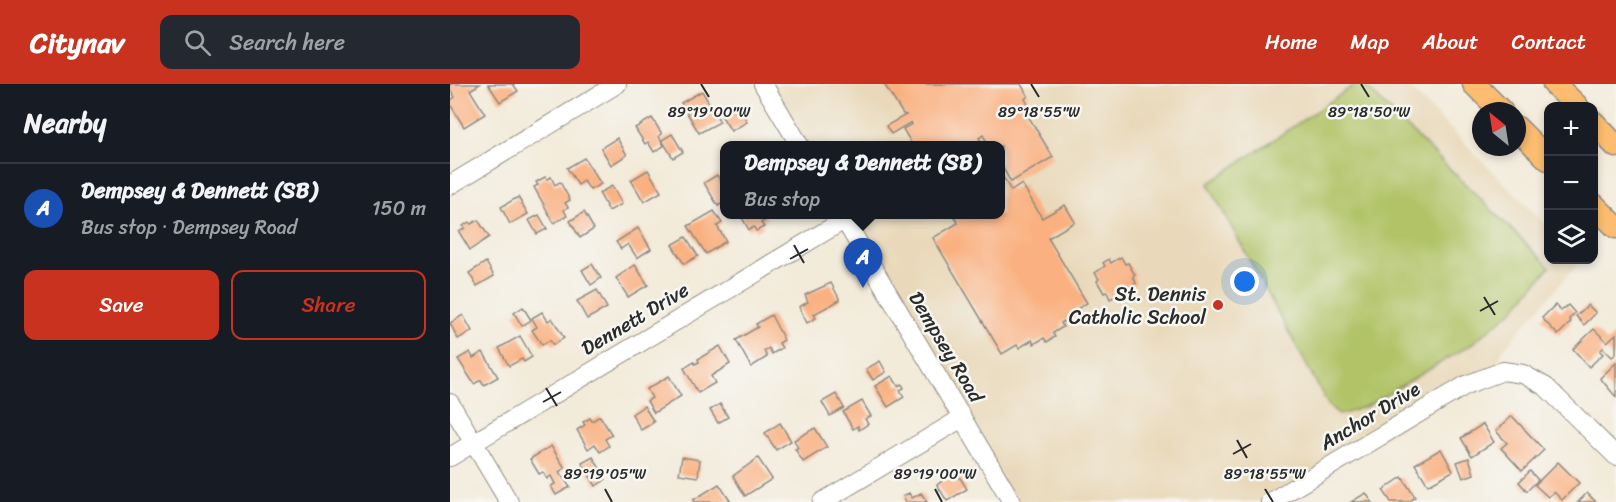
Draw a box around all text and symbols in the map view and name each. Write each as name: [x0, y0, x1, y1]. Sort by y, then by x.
search box: [160, 15, 580, 69]
text: Citynav: [30, 18, 124, 67]
text: Search here: [229, 23, 345, 62]
text: Home: [1265, 23, 1317, 61]
text: Map: [1350, 23, 1389, 61]
text: About: [1422, 23, 1479, 61]
text: Contact: [1512, 23, 1586, 61]
icon: search: [181, 26, 214, 59]
text: 89°19'00"W: [668, 99, 751, 125]
text: 89°18'55"W: [998, 99, 1080, 125]
text: 89°18'50"W: [1328, 99, 1411, 125]
text: Nearby: [24, 100, 106, 146]
north arrow: [1472, 102, 1526, 156]
map controls: [1544, 102, 1598, 264]
button: +: [1544, 102, 1598, 156]
popup: [720, 141, 1005, 219]
text: Dempsey & Dennett (SB): [744, 143, 981, 182]
button: −: [1544, 156, 1598, 210]
text: Dempsey & Dennett (SB): [81, 171, 317, 210]
text: Bus stop: [744, 182, 820, 217]
text: A: [37, 191, 50, 226]
text: 150 m: [372, 191, 426, 226]
text: Bus stop · Dempsey Road: [81, 210, 297, 245]
button: layers: [1544, 210, 1598, 264]
pin: A: [844, 238, 882, 288]
your location: [1230, 267, 1259, 296]
button: Save: [24, 270, 219, 340]
button: Share: [231, 270, 426, 340]
street label: Dennett Drive: [574, 273, 696, 365]
place label: St. Dennis Catholic School: [1069, 277, 1207, 335]
street label: Dempsey Road: [899, 284, 994, 411]
marker: St. Dennis Catholic School: [1211, 298, 1225, 312]
street label: Anchor Drive: [1312, 372, 1428, 460]
text: 89°19'05"W: [564, 461, 647, 487]
text: 89°19'00"W: [894, 461, 977, 487]
text: 89°18'55"W: [1224, 461, 1306, 487]

